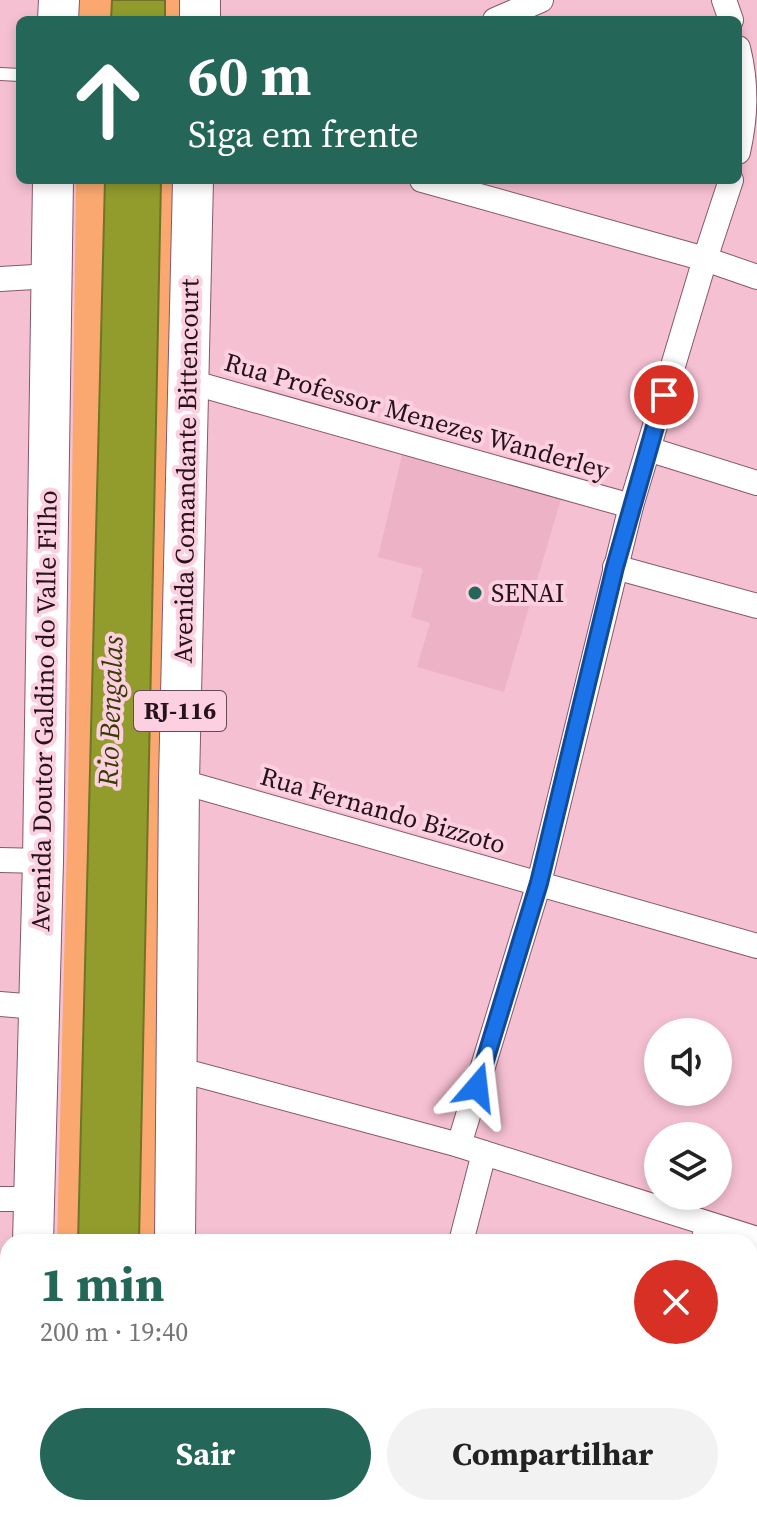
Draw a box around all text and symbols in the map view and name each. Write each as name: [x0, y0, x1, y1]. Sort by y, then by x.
text: 60 m: [188, 37, 311, 114]
icon: ahead: [56, 48, 160, 152]
text: Siga em frente: [188, 110, 419, 159]
street label: Avenida Comandante Bittencourt: [165, 278, 207, 664]
street label: Rua Professor Menezes Wanderley: [220, 344, 614, 488]
pin: [630, 361, 698, 429]
icon: arrive: [642, 373, 686, 417]
street label: Avenida Doutor Galdino do Valle Filho: [22, 490, 66, 932]
place label: SENAI: [491, 575, 564, 611]
marker: SENAI: [466, 584, 484, 602]
water label: Rio Bengalas: [88, 634, 132, 788]
road number: RJ-116: [134, 691, 226, 731]
street label: Rua Fernando Bizzoto: [256, 758, 510, 862]
map controls: [644, 1018, 732, 1210]
button: sound: [644, 1018, 732, 1106]
position arrow: [435, 1045, 519, 1129]
button: layers: [644, 1122, 732, 1210]
text: 1 min: [40, 1251, 165, 1317]
button: close: [634, 1260, 718, 1344]
text: 200 m · 19:40: [40, 1314, 188, 1350]
button: Sair: [40, 1408, 371, 1500]
button: Compartilhar: [387, 1408, 718, 1500]

